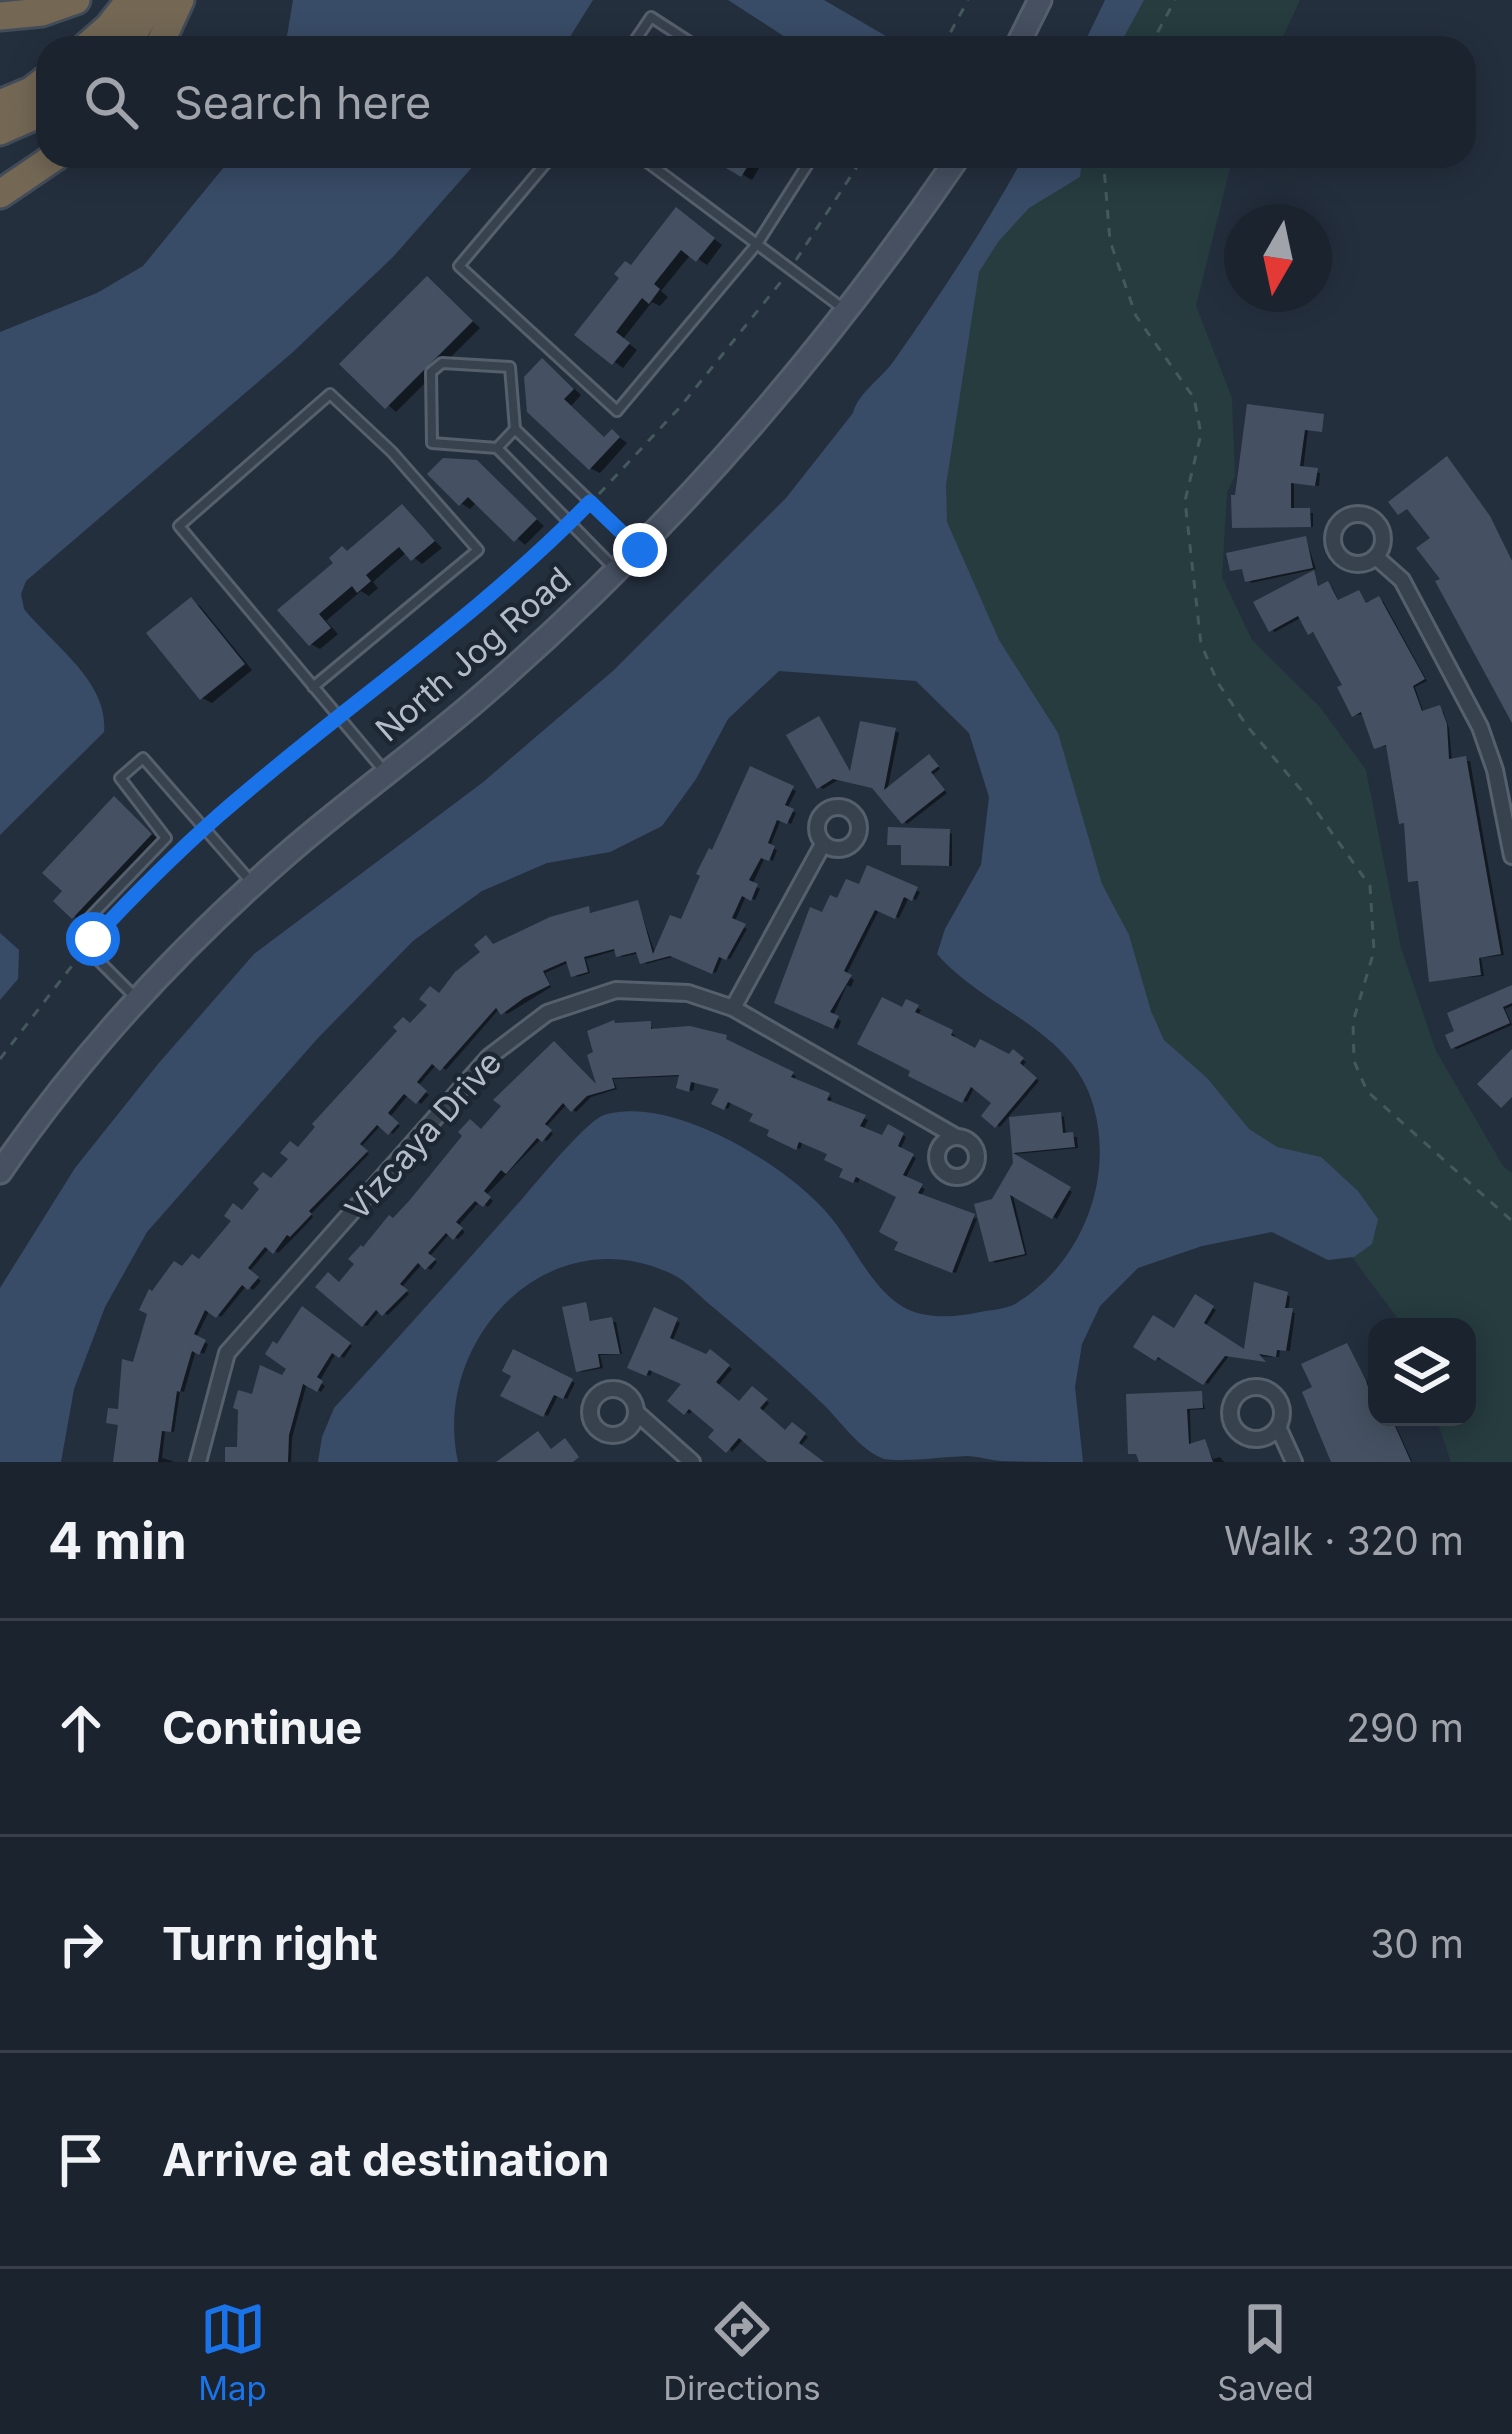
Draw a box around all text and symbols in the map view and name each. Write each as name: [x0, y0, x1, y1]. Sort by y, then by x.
search box: [36, 36, 1476, 168]
icon: search: [78, 69, 144, 135]
text: Search here: [174, 75, 431, 130]
north arrow: [1224, 204, 1332, 312]
route end: [613, 523, 667, 577]
street label: North Jog Road: [367, 559, 579, 749]
route start: [66, 912, 120, 966]
street label: Vizcaya Drive: [337, 1042, 509, 1228]
map controls: [1368, 1318, 1476, 1426]
button: layers: [1368, 1318, 1476, 1426]
text: 4 min: [48, 1510, 187, 1571]
text: Walk · 320 m: [1224, 1517, 1464, 1564]
icon: ahead: [48, 1695, 114, 1761]
text: Continue: [162, 1700, 362, 1755]
text: 290 m: [1346, 1704, 1464, 1751]
icon: right: [48, 1911, 114, 1977]
text: Turn right: [162, 1916, 378, 1971]
text: 30 m: [1370, 1920, 1464, 1967]
icon: arrive: [48, 2127, 114, 2193]
text: Arrive at destination: [162, 2132, 609, 2187]
tab: Map: [198, 2296, 267, 2408]
tab: Directions: [663, 2296, 821, 2408]
tab: Saved: [1217, 2296, 1314, 2408]

